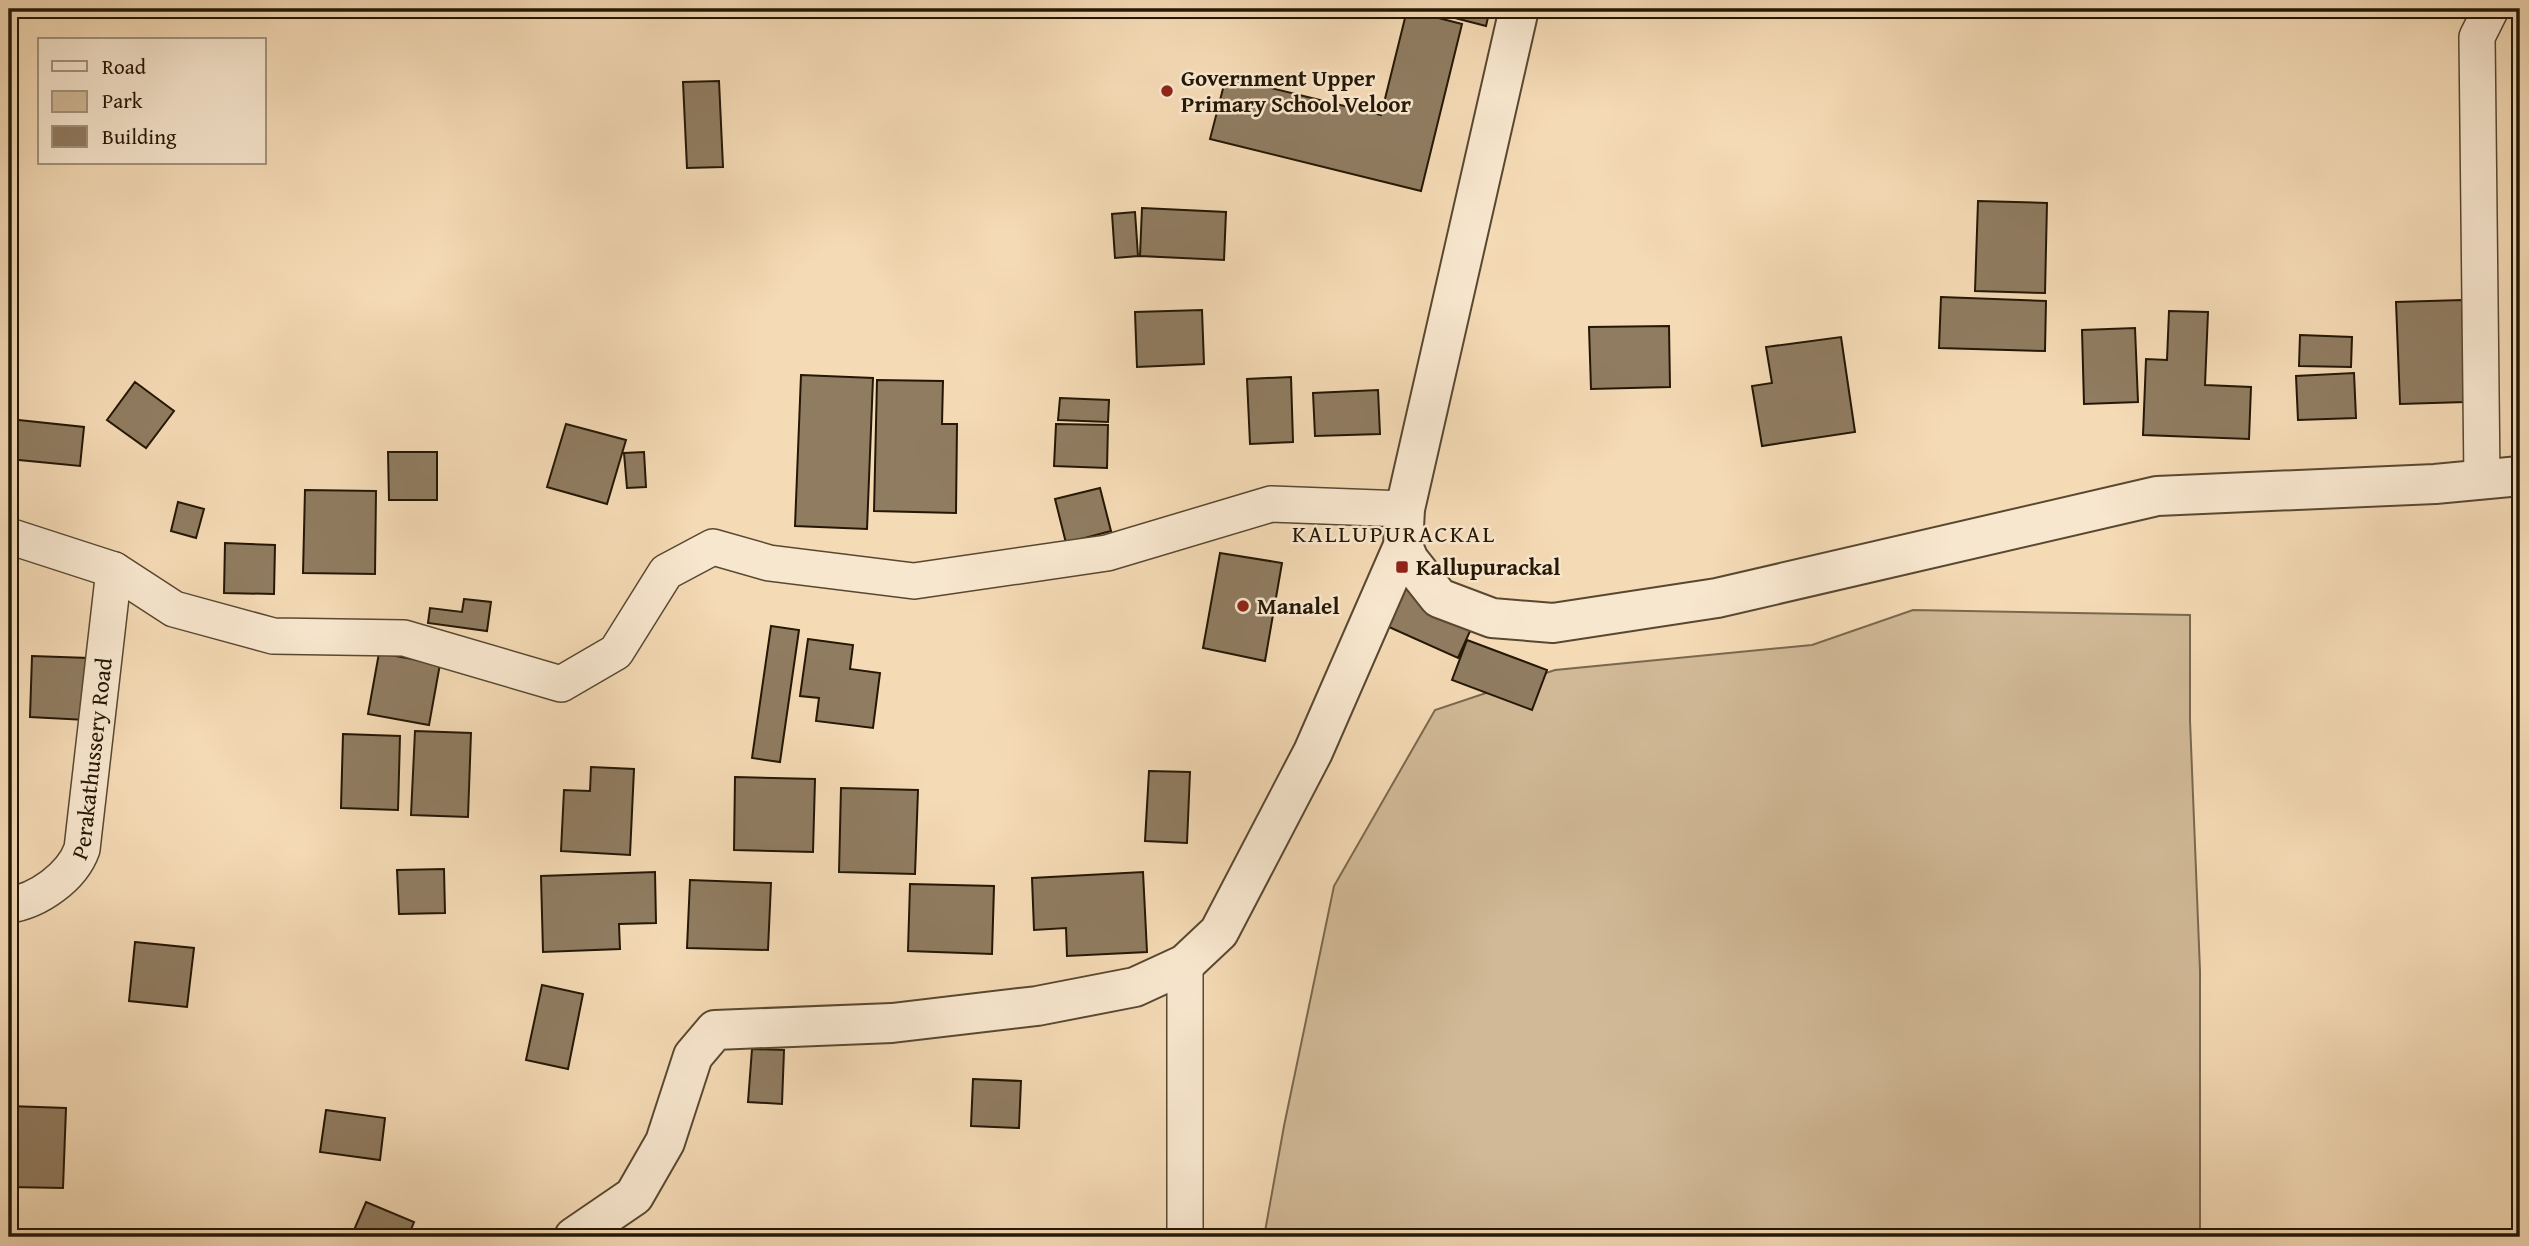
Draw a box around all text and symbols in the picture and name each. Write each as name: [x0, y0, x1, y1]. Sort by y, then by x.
legend: [38, 38, 266, 164]
text: Road: [102, 51, 147, 82]
place label: Government Upper Primary School Veloor: [1181, 61, 1412, 120]
marker: Government Upper Primary School Veloor: [1159, 83, 1175, 99]
text: Park: [102, 85, 143, 116]
text: Building: [102, 121, 177, 152]
district label: KALLUPURACKAL: [1292, 516, 1496, 551]
place label: Kallupurackal: [1416, 550, 1560, 583]
marker: Kallupurackal: [1394, 559, 1410, 575]
place label: Manalel: [1257, 589, 1340, 622]
marker: Manalel: [1235, 598, 1251, 614]
street label: Perakathussery Road: [62, 655, 120, 865]

